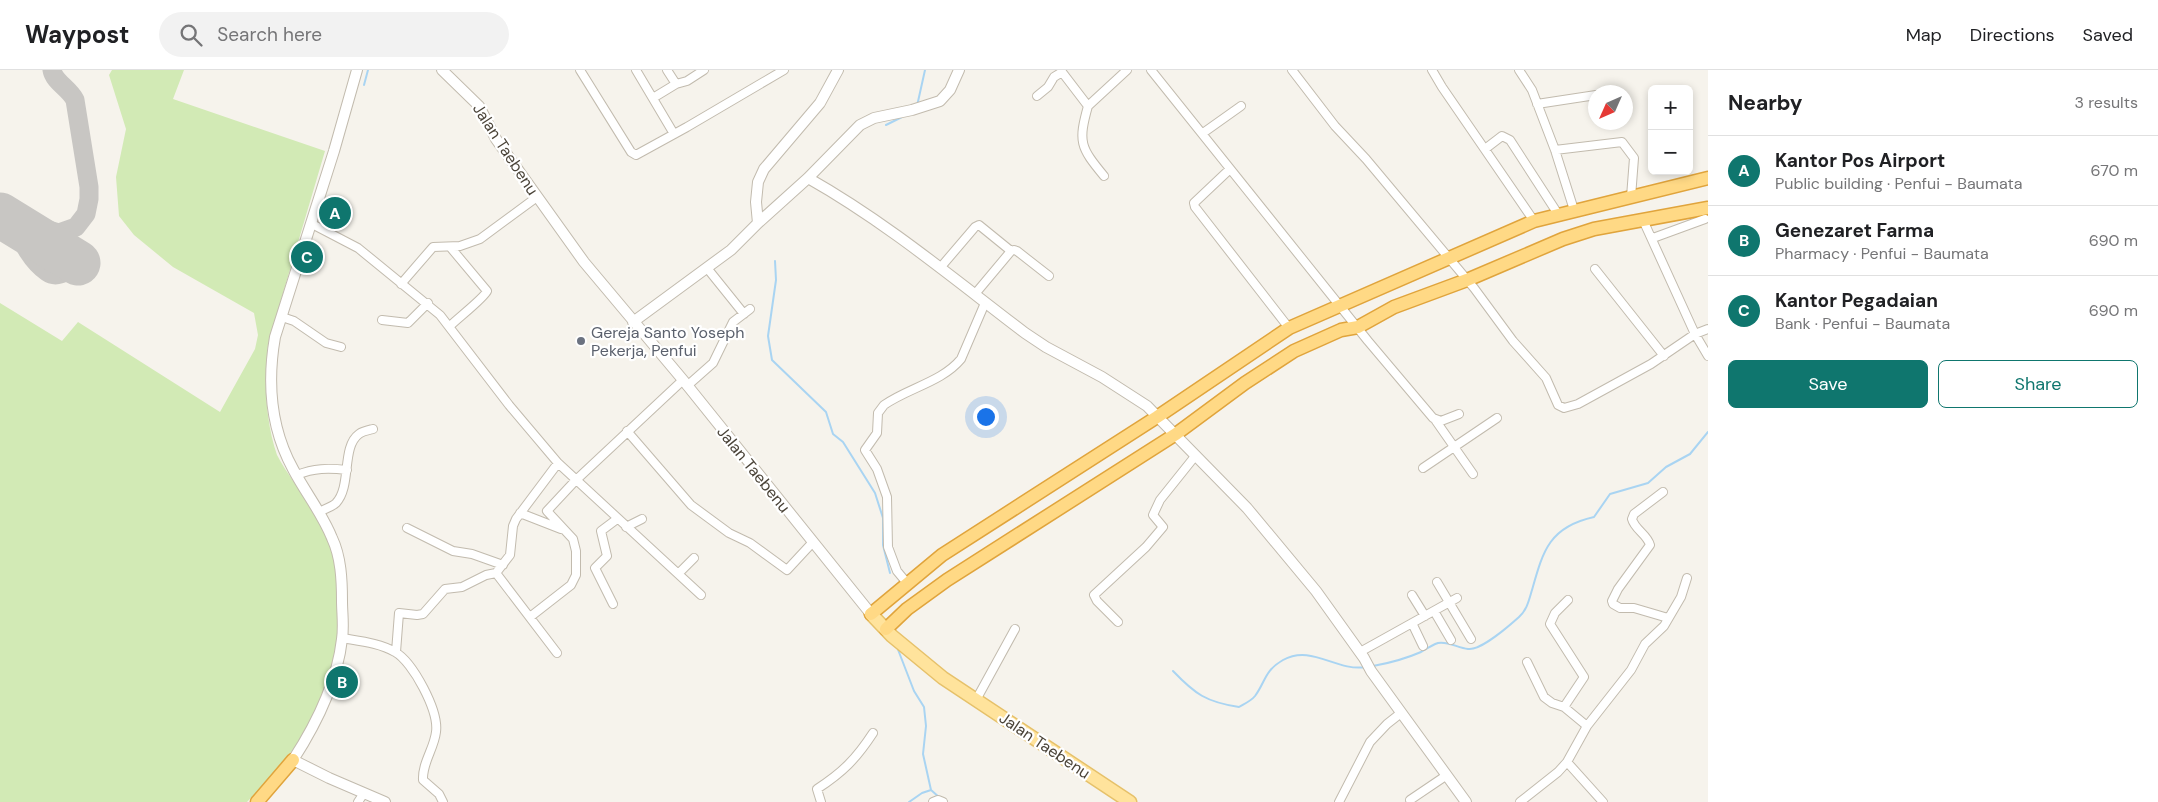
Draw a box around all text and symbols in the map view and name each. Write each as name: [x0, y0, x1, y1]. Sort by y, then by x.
search box: [159, 12, 509, 57]
text: Waypost: [25, 19, 129, 50]
icon: search: [177, 21, 205, 49]
text: Search here: [217, 22, 322, 47]
text: Map: [1906, 23, 1942, 47]
text: Directions: [1970, 23, 2055, 47]
text: Saved: [2083, 23, 2133, 47]
north arrow: [1588, 85, 1633, 130]
map controls: [1648, 85, 1693, 175]
button: +: [1648, 85, 1693, 130]
text: Nearby: [1728, 89, 1802, 117]
text: 3 results: [2075, 92, 2138, 113]
street label: Jalan Taebenu: [468, 99, 543, 199]
button: −: [1648, 130, 1693, 175]
text: Kantor Pos Airport: [1775, 148, 1945, 173]
text: A: [1738, 160, 1750, 181]
text: 670 m: [2091, 160, 2138, 181]
text: Public building · Penfui - Baumata: [1775, 173, 2022, 194]
pin: A: [319, 194, 351, 232]
text: Genezaret Farma: [1775, 218, 1934, 243]
text: B: [1739, 230, 1749, 251]
text: 690 m: [2089, 230, 2138, 251]
pin: C: [291, 238, 323, 276]
text: Pharmacy · Penfui - Baumata: [1775, 243, 1989, 264]
text: Kantor Pegadaian: [1775, 288, 1938, 313]
text: C: [1738, 300, 1750, 321]
text: 690 m: [2089, 300, 2138, 321]
text: Bank · Penfui - Baumata: [1775, 313, 1950, 334]
place label: Gereja Santo Yoseph Pekerja, Penfui: [591, 322, 744, 361]
marker: Gereja Santo Yoseph Pekerja, Penfui: [575, 335, 587, 347]
button: Save: [1728, 360, 1928, 408]
button: Share: [1938, 360, 2138, 408]
your location: [973, 404, 999, 430]
street label: Jalan Taebenu: [712, 422, 795, 517]
pin: B: [326, 663, 358, 701]
street label: Jalan Taebenu: [995, 707, 1094, 784]

